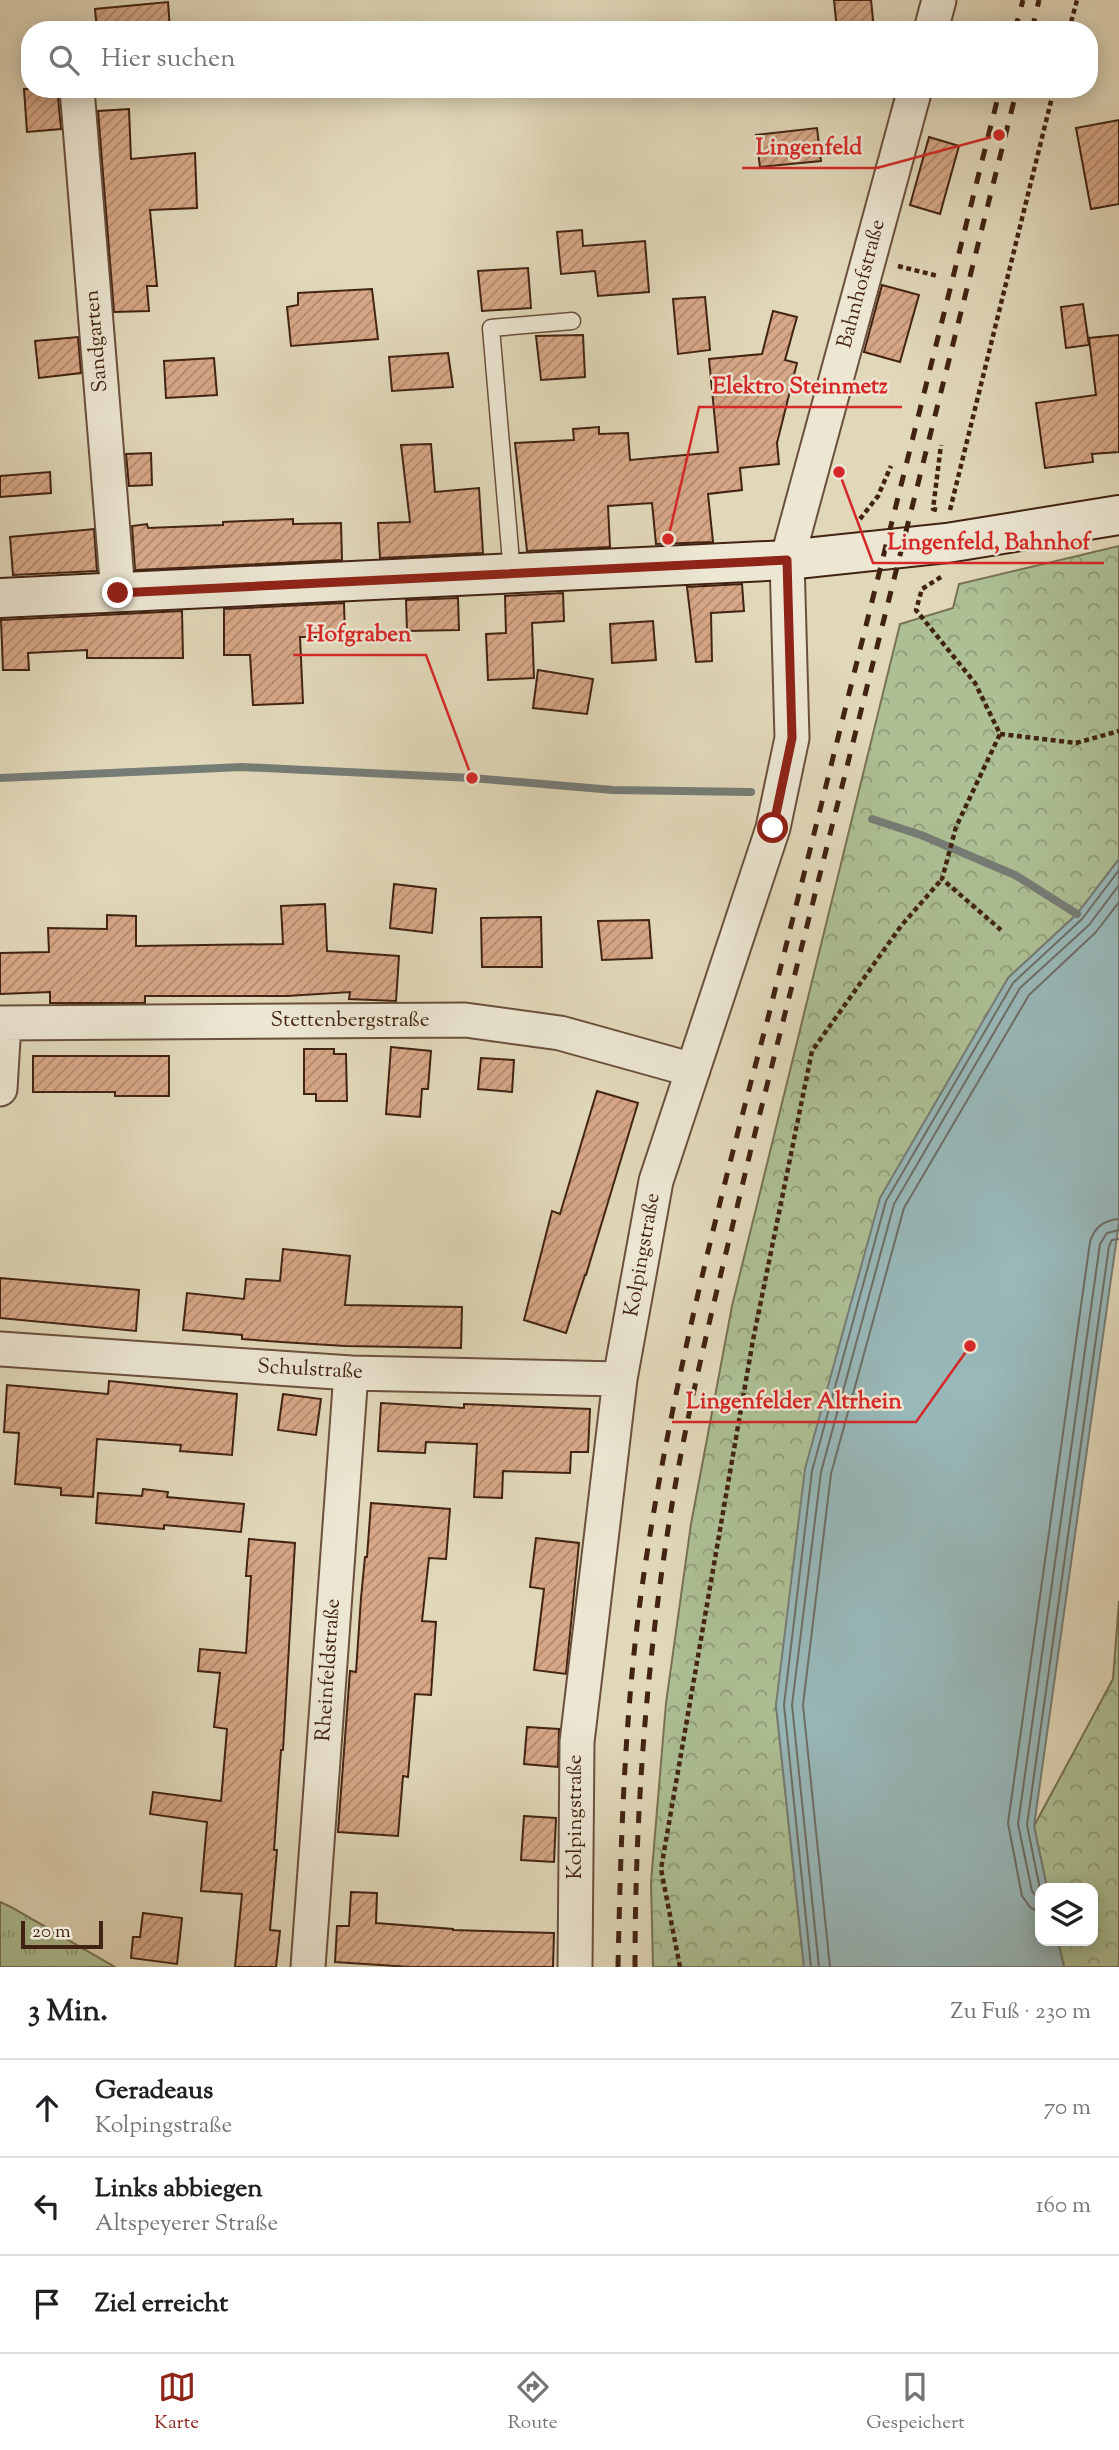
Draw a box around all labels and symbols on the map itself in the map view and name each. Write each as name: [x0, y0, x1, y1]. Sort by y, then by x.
callout: Lingenfeld: [742, 124, 877, 168]
text: Lingenfeld: [756, 132, 862, 165]
street label: Bahnhofstraße: [830, 216, 894, 352]
street label: Sandgarten: [78, 288, 116, 394]
callout: Elektro Steinmetz: [699, 363, 902, 407]
text: Elektro Steinmetz: [712, 371, 888, 404]
callout: Lingenfeld, Bahnhof: [873, 519, 1104, 563]
text: Lingenfeld, Bahnhof: [887, 527, 1093, 560]
route end: [102, 577, 133, 608]
callout: Hofgraben: [293, 611, 426, 655]
text: Hofgraben: [306, 619, 412, 652]
route start: [757, 812, 788, 843]
street label: Stettenbergstraße: [271, 1006, 429, 1036]
street label: Kolpingstraße: [617, 1191, 669, 1319]
street label: Schulstraße: [256, 1352, 364, 1388]
callout: Lingenfelder Altrhein: [672, 1378, 916, 1422]
text: Lingenfelder Altrhein: [686, 1386, 902, 1419]
street label: Rheinfeldstraße: [309, 1598, 349, 1742]
street label: Kolpingstraße: [561, 1754, 591, 1880]
scale bar: [21, 1918, 103, 1950]

